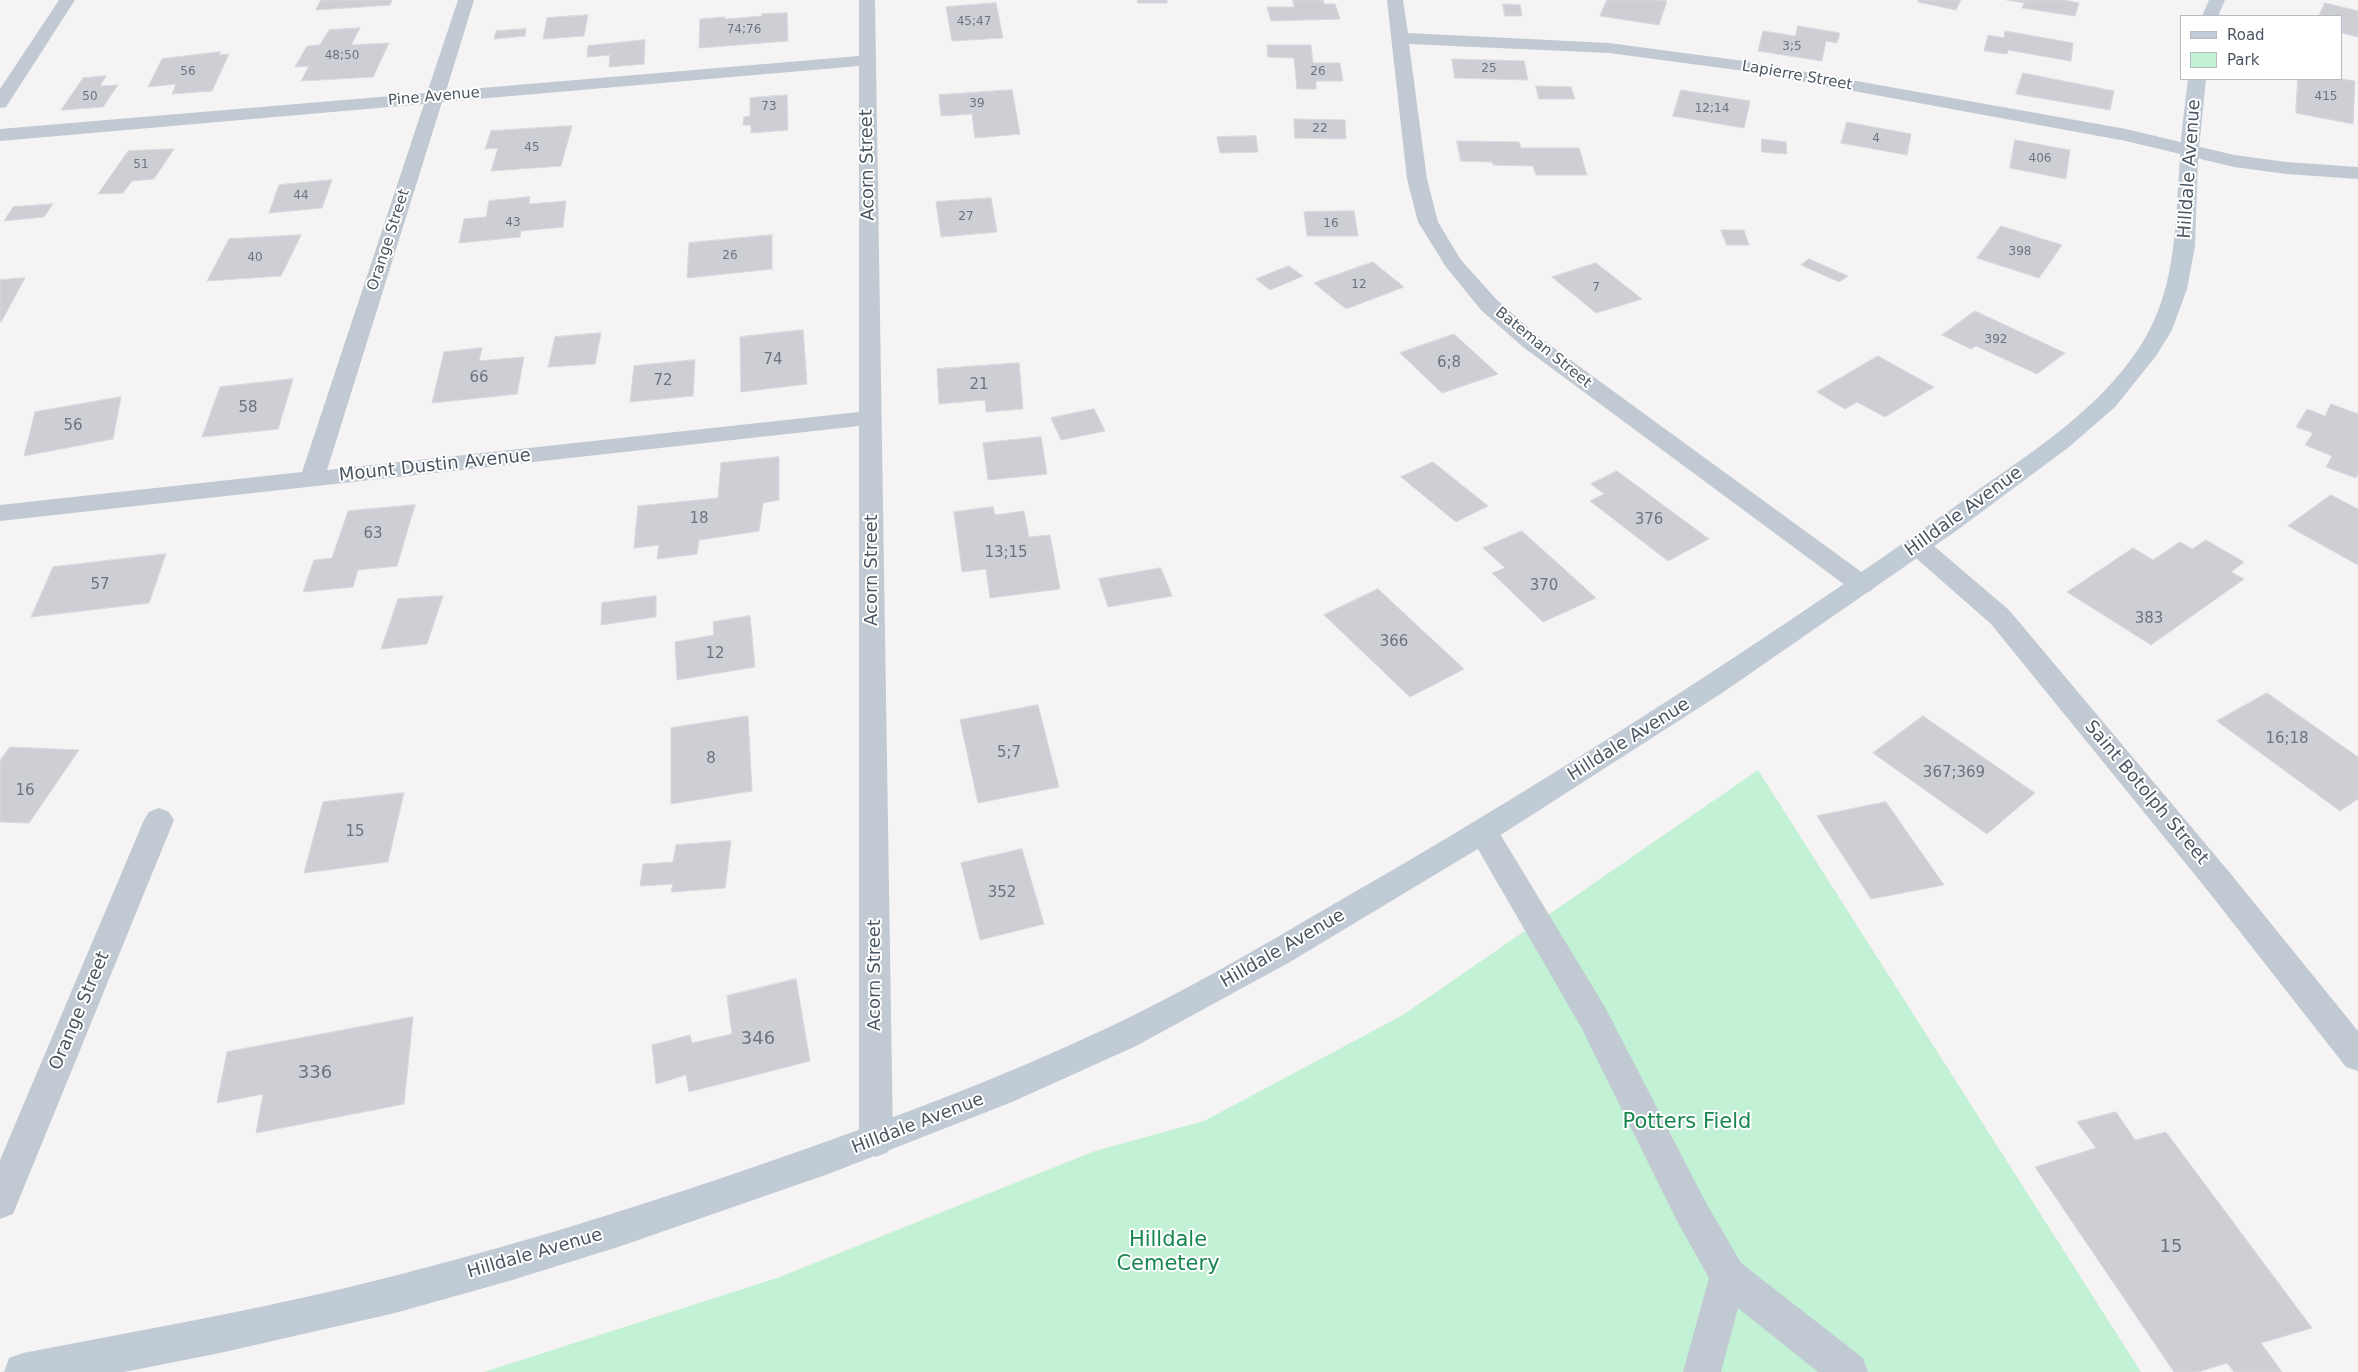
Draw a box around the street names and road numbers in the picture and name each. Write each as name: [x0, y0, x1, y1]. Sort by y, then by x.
street label: Lapierre Street: [1740, 57, 1854, 95]
street label: Pine Avenue: [387, 84, 481, 110]
street label: Hilldale Avenue: [2174, 99, 2206, 239]
street label: Acorn Street: [856, 109, 880, 221]
street label: Orange Street: [364, 187, 414, 293]
street label: Bateman Street: [1491, 304, 1595, 392]
street label: Mount Dustin Avenue: [338, 445, 532, 487]
street label: Hilldale Avenue: [1901, 462, 2027, 562]
street label: Acorn Street: [861, 514, 883, 626]
street label: Hilldale Avenue: [1564, 694, 1694, 786]
street label: Saint Botolph Street: [2079, 717, 2213, 869]
street label: Hilldale Avenue: [1217, 905, 1349, 993]
street label: Acorn Street: [864, 919, 886, 1031]
street label: Orange Street: [45, 948, 115, 1074]
street label: Hilldale Avenue: [849, 1089, 987, 1159]
street label: Hilldale Avenue: [465, 1224, 605, 1284]

